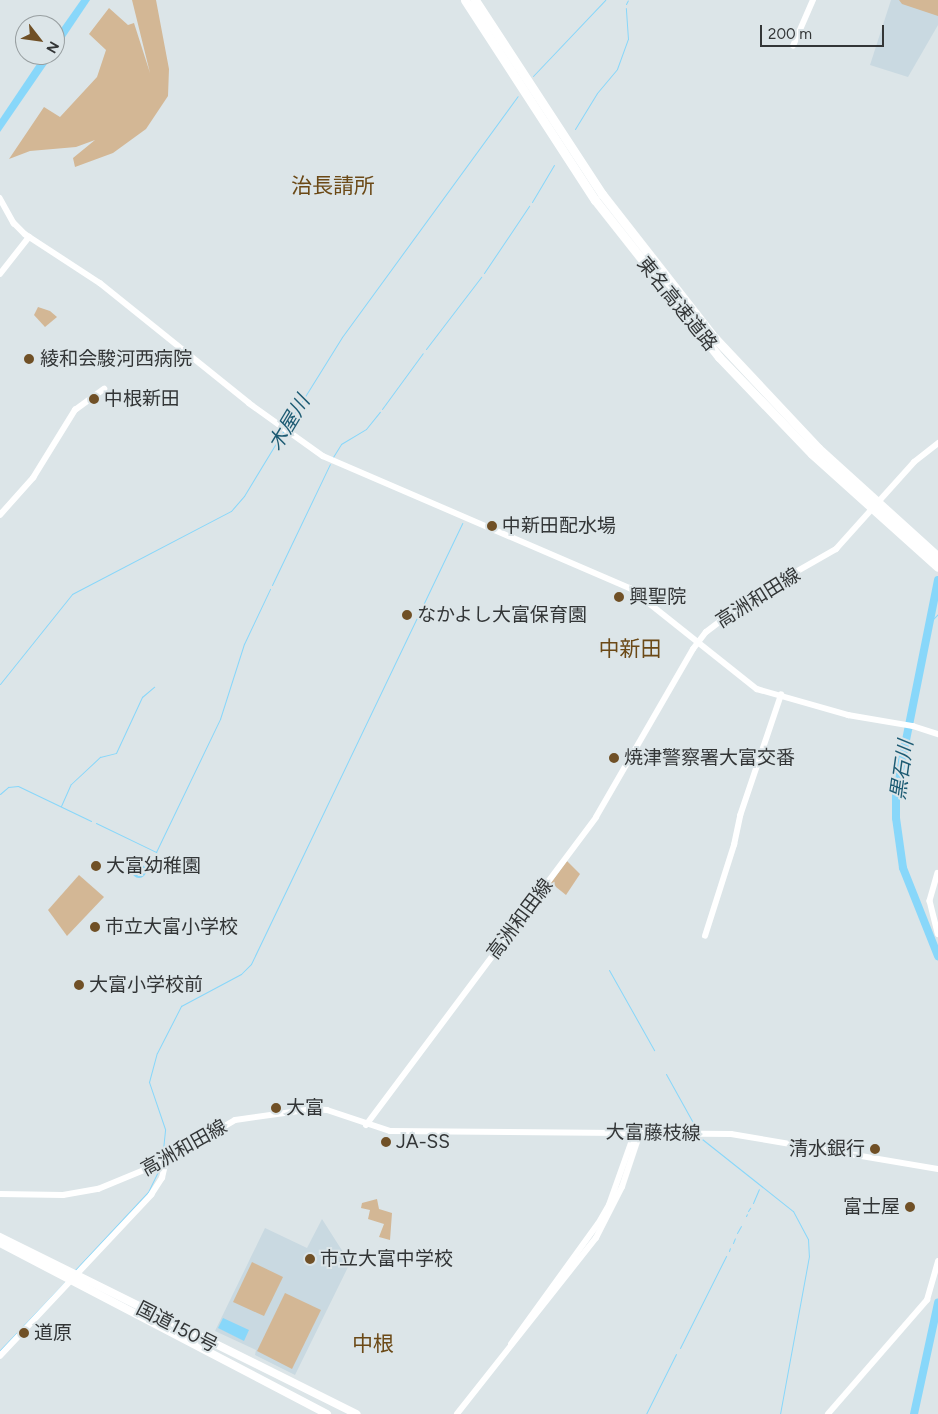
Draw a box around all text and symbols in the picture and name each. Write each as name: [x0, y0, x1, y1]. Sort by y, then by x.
north arrow: [15, 15, 65, 65]
scale bar: [763, 15, 887, 47]
text: 200 m: [768, 25, 812, 43]
text: N: [42, 38, 63, 56]
district label: 治長請所: [291, 173, 375, 199]
street label: 東名高速道路: [632, 253, 722, 355]
place label: 綾和会駿河西病院: [40, 348, 192, 370]
marker: 綾和会駿河西病院: [22, 352, 36, 366]
place label: 中根新田: [104, 388, 180, 410]
water label: 木屋川: [263, 391, 315, 455]
marker: 中根新田: [88, 393, 100, 405]
place label: 中新田配水場: [502, 515, 616, 537]
marker: 中新田配水場: [486, 520, 498, 532]
street label: 高洲和田線: [712, 563, 804, 633]
place label: 興聖院: [629, 586, 686, 608]
marker: 興聖院: [613, 591, 625, 603]
place label: なかよし大富保育園: [417, 604, 588, 626]
marker: なかよし大富保育園: [401, 609, 413, 621]
district label: 中新田: [599, 636, 661, 662]
water label: 黒石川: [886, 739, 918, 801]
place label: 焼津警察署大富交番: [624, 747, 795, 769]
marker: 焼津警察署大富交番: [608, 752, 620, 764]
place label: 大富幼稚園: [106, 855, 201, 877]
marker: 大富幼稚園: [90, 860, 102, 872]
street label: 高洲和田線: [482, 874, 558, 964]
place label: 市立大富小学校: [105, 916, 238, 938]
marker: 市立大富小学校: [89, 921, 101, 933]
place label: 大富小学校前: [89, 974, 203, 996]
marker: 大富小学校前: [73, 979, 85, 991]
place label: 大富: [286, 1097, 324, 1119]
marker: 大富: [270, 1102, 282, 1114]
street label: 高洲和田線: [137, 1115, 231, 1181]
street label: 大富藤枝線: [605, 1121, 701, 1145]
place label: JA-SS: [396, 1131, 450, 1153]
marker: JA-SS: [380, 1136, 392, 1148]
place label: 清水銀行: [789, 1138, 865, 1160]
marker: 清水銀行: [869, 1143, 881, 1155]
place label: 富士屋: [843, 1196, 900, 1218]
marker: 富士屋: [904, 1201, 916, 1213]
place label: 市立大富中学校: [320, 1248, 453, 1270]
marker: 市立大富中学校: [304, 1253, 316, 1265]
street label: 国道150号: [133, 1297, 221, 1357]
place label: 道原: [34, 1322, 72, 1344]
marker: 道原: [18, 1327, 30, 1339]
district label: 中根: [352, 1331, 394, 1357]

